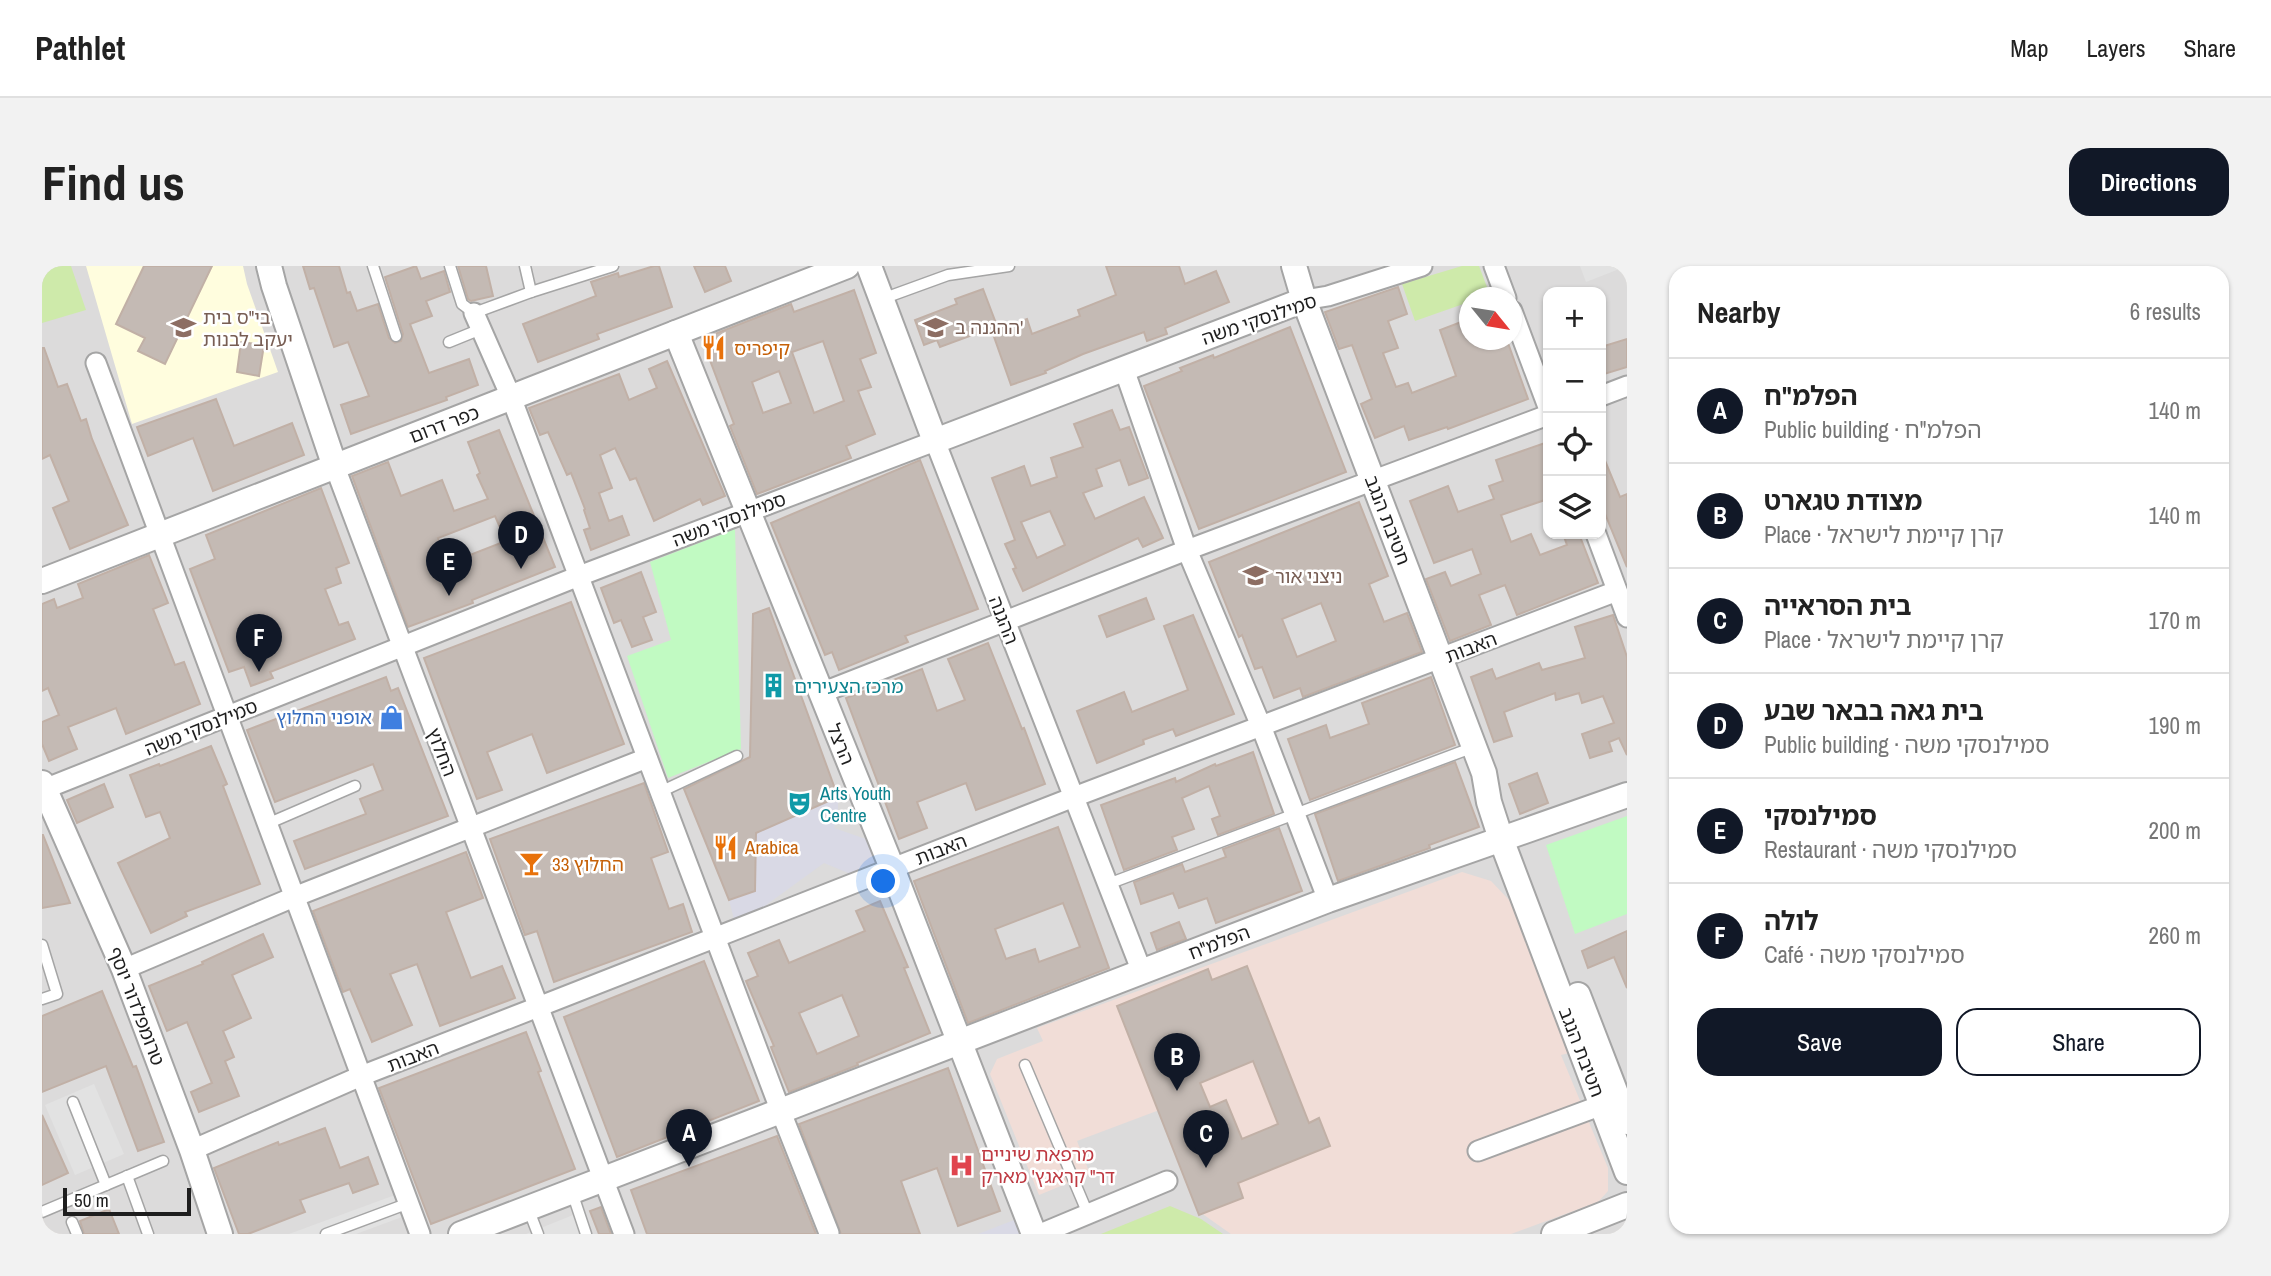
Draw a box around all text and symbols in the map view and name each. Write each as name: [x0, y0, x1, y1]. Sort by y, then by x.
text: Pathlet: [35, 26, 125, 70]
text: Map: [2010, 32, 2048, 64]
text: Layers: [2086, 32, 2145, 64]
text: Share: [2183, 32, 2236, 64]
button: Directions: [2069, 148, 2229, 216]
text: Find us: [42, 149, 185, 215]
street label: סמילנסקי משה: [1198, 287, 1320, 351]
north arrow: [1459, 287, 1522, 350]
map controls: [1543, 287, 1606, 539]
button: +: [1543, 287, 1606, 350]
text: Nearby: [1697, 292, 1780, 332]
text: 6 results: [2130, 296, 2201, 327]
place label: בי"ס בית יעקב לבנות: [203, 304, 293, 352]
school or university icon: ההגנה ב': [921, 313, 949, 341]
school or university icon: בי"ס בית יעקב לבנות: [169, 314, 197, 342]
place label: ההגנה ב': [955, 314, 1023, 340]
restaurant icon: קיפריס: [700, 334, 728, 362]
place label: קיפריס: [734, 335, 790, 361]
button: −: [1543, 350, 1606, 413]
text: הפלמ"ח: [1764, 378, 1858, 413]
text: A: [1713, 395, 1727, 426]
text: 140 m: [2149, 395, 2201, 426]
street label: כפר דרום: [405, 399, 483, 449]
button: locate: [1543, 413, 1606, 476]
text: Public building · הפלמ"ח: [1764, 414, 1982, 445]
street label: חטיבת הנגב: [1359, 471, 1417, 569]
button: layers: [1543, 476, 1606, 539]
text: מצודת טגארט: [1764, 483, 1922, 518]
street label: סמילנסקי משה: [668, 485, 790, 553]
text: B: [1713, 500, 1727, 531]
text: 140 m: [2149, 500, 2201, 531]
pin: D: [498, 511, 544, 569]
text: Place · קרן קיימת לישראל: [1764, 519, 2004, 550]
pin: E: [426, 538, 472, 596]
school or university icon: ניצני אור: [1241, 562, 1269, 590]
place label: ניצני אור: [1275, 563, 1342, 589]
text: בית הסראייה: [1764, 588, 1911, 623]
street label: ההגנה: [983, 592, 1025, 648]
text: C: [1713, 605, 1727, 636]
text: 170 m: [2149, 605, 2201, 636]
pin: F: [236, 614, 282, 672]
text: Place · קרן קיימת לישראל: [1764, 624, 2004, 655]
street label: האבות: [1441, 625, 1501, 669]
building icon: מרכז הצעירים: [760, 672, 788, 700]
place label: מרכז הצעירים: [794, 673, 903, 699]
street label: סמילנסקי משה: [141, 692, 261, 762]
text: בית גאה בבאר שבע: [1764, 693, 1984, 728]
shop icon: אופני החלוץ: [378, 703, 406, 731]
place label: אופני החלוץ: [276, 704, 372, 730]
text: D: [1713, 710, 1727, 741]
text: 190 m: [2149, 710, 2201, 741]
street label: הרצל: [821, 719, 861, 769]
street label: החלוץ: [421, 724, 463, 780]
text: Public building · סמילנסקי משה: [1764, 729, 2050, 760]
place label: Arts Youth Centre: [819, 780, 891, 828]
theatre icon: Arts Youth Centre: [786, 790, 814, 818]
text: סמילנסקי: [1764, 798, 1877, 833]
text: E: [1714, 815, 1726, 846]
text: 200 m: [2149, 815, 2201, 846]
street label: האבות: [911, 827, 971, 871]
restaurant icon: Arabica: [711, 833, 739, 861]
place label: Arabica: [744, 834, 799, 860]
text: Restaurant · סמילנסקי משה: [1764, 834, 2017, 865]
bar icon: החלוץ 33: [518, 850, 546, 878]
place label: החלוץ 33: [552, 851, 624, 877]
your location: [866, 864, 900, 898]
text: לולה: [1764, 903, 1819, 938]
street label: הפלמ"ח: [1185, 918, 1253, 966]
text: F: [1714, 920, 1726, 951]
text: 260 m: [2149, 920, 2201, 951]
text: Café · סמילנסקי משה: [1764, 939, 1965, 970]
street label: טרומפלדור יוסף: [102, 943, 172, 1069]
street label: חטיבת הנגב: [1553, 1003, 1611, 1101]
button: Save: [1697, 1008, 1942, 1076]
button: Share: [1956, 1008, 2201, 1076]
pin: B: [1154, 1033, 1200, 1091]
street label: האבות: [383, 1034, 443, 1078]
pin: A: [666, 1109, 712, 1167]
pin: C: [1183, 1110, 1229, 1168]
place label: מרפאת שיניים דר" קראגץ' מארק: [981, 1141, 1115, 1189]
hospital icon: מרפאת שיניים דר" קראגץ' מארק: [947, 1151, 975, 1179]
scale bar: [63, 1185, 191, 1217]
text: 50 m: [74, 1187, 109, 1213]

